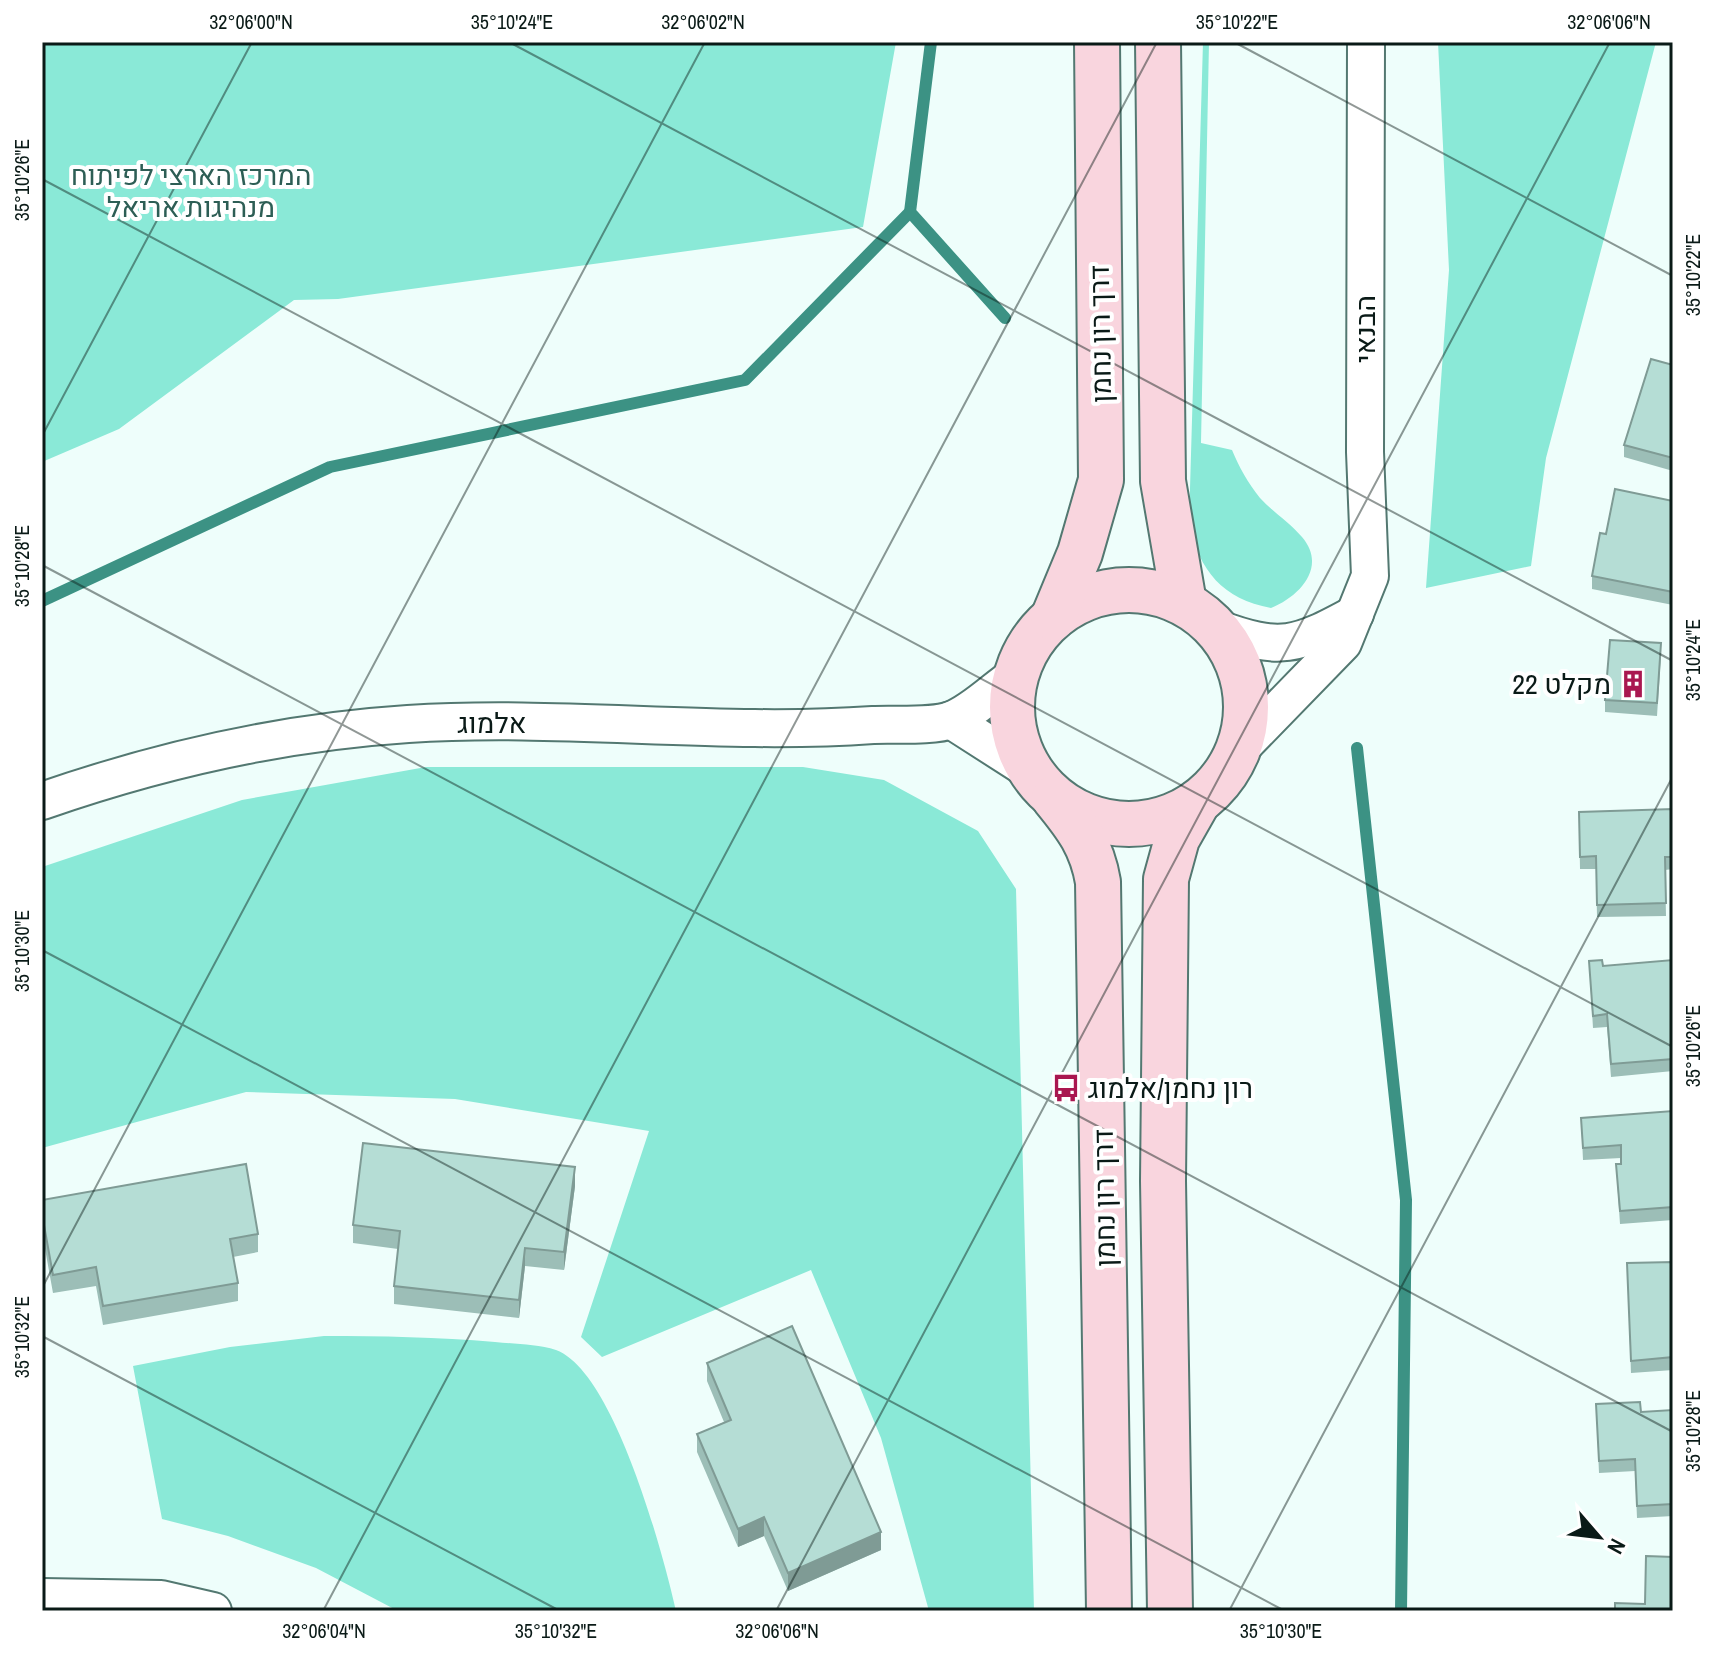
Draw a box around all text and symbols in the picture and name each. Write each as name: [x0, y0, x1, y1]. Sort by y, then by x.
text: 32°06'00"N: [209, 8, 293, 35]
text: 35°10'24"E: [471, 8, 553, 35]
text: 32°06'02"N: [661, 8, 745, 35]
text: 35°10'22"E: [1196, 8, 1278, 35]
text: 32°06'06"N: [1567, 8, 1651, 35]
text: 35°10'26"E: [8, 139, 35, 221]
park label: המרכז הארצי לפיתוח מנהיגות אריאל: [71, 156, 311, 226]
text: 35°10'22"E: [1679, 234, 1706, 316]
street label: דרך רון נחמן: [1080, 265, 1120, 403]
street label: הבנאי: [1346, 295, 1384, 363]
text: 35°10'28"E: [8, 525, 35, 607]
text: 35°10'24"E: [1679, 619, 1706, 701]
place label: מקלט 22: [1512, 665, 1611, 703]
building icon: מקלט 22: [1618, 669, 1648, 699]
street label: אלמוג: [457, 704, 527, 742]
text: 35°10'30"E: [8, 910, 35, 992]
text: 35°10'26"E: [1679, 1005, 1706, 1087]
place label: רון נחמן/אלמוג: [1088, 1069, 1253, 1107]
bus stop icon: רון נחמן/אלמוג: [1051, 1073, 1081, 1103]
street label: דרך רון נחמן: [1084, 1129, 1124, 1267]
text: 35°10'32"E: [8, 1296, 35, 1378]
text: 35°10'28"E: [1679, 1390, 1706, 1472]
north arrow: [1559, 1497, 1639, 1577]
text: N: [1600, 1534, 1633, 1559]
text: 32°06'04"N: [282, 1617, 366, 1644]
text: 35°10'32"E: [515, 1617, 597, 1644]
text: 32°06'06"N: [735, 1617, 819, 1644]
text: 35°10'30"E: [1240, 1617, 1322, 1644]

